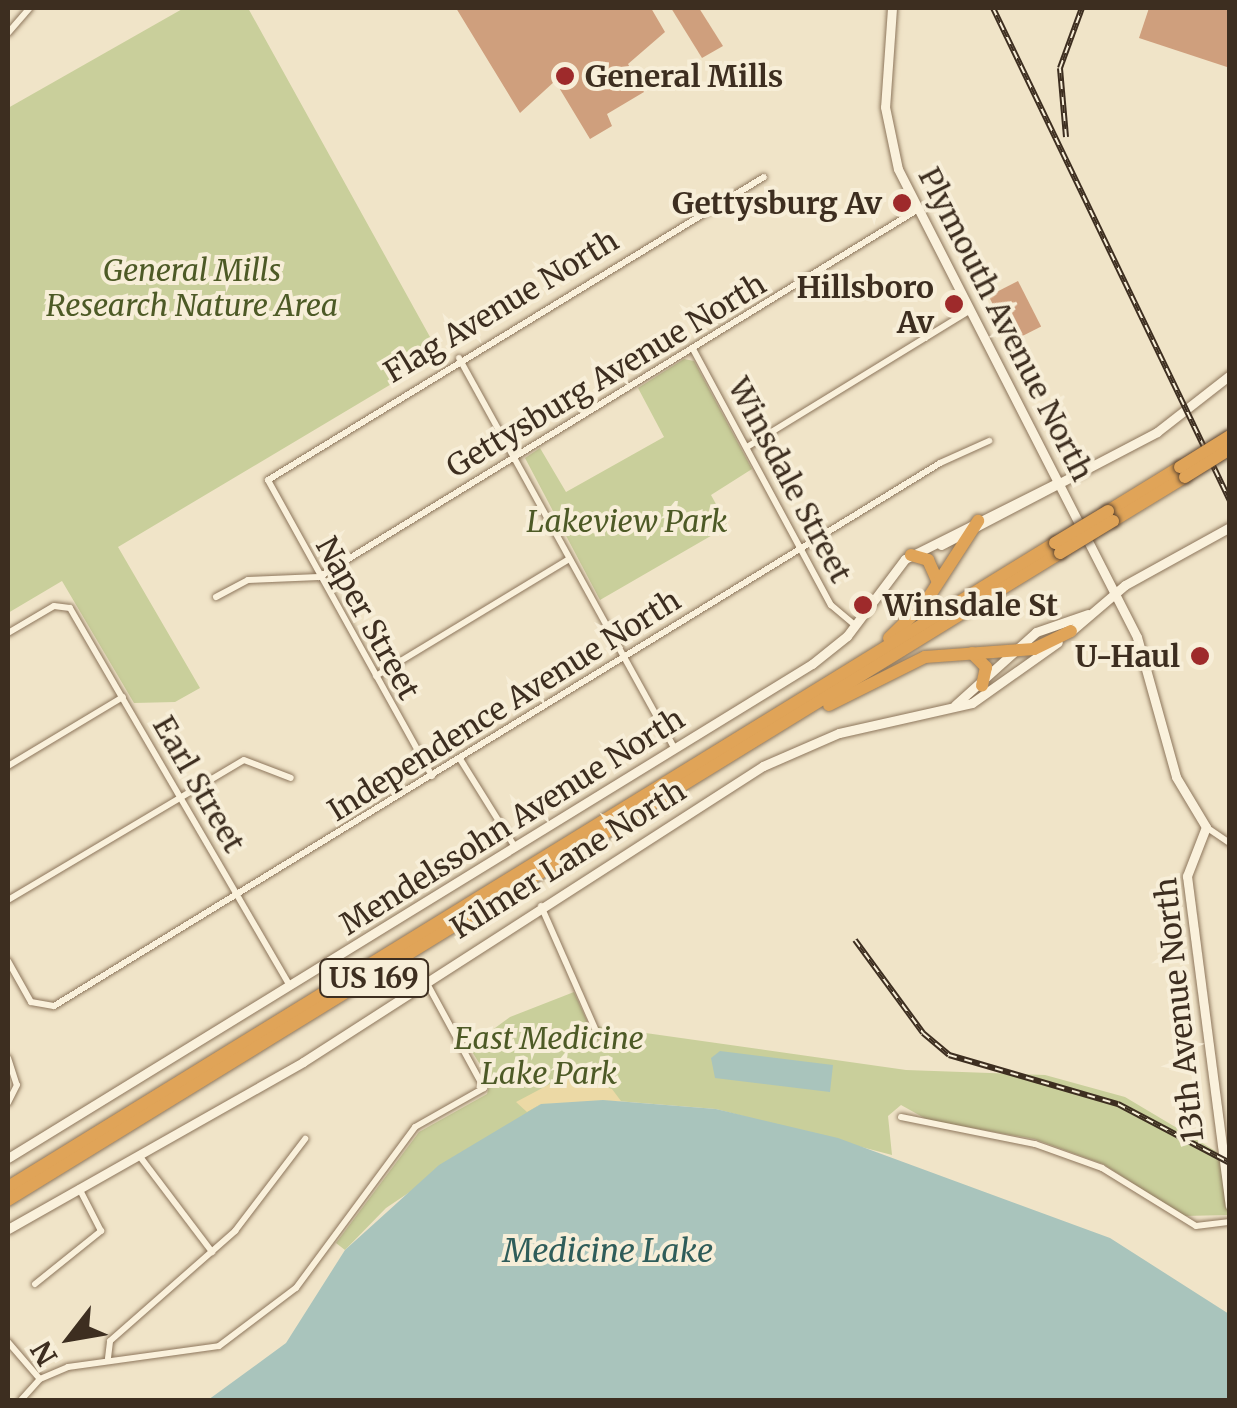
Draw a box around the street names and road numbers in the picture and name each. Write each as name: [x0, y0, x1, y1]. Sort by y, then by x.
street label: Plymouth Avenue North: [911, 161, 1101, 487]
street label: Flag Avenue North: [378, 222, 624, 390]
street label: Gettysburg Avenue North: [440, 265, 772, 485]
street label: Winsdale Street: [721, 371, 859, 589]
street label: Naper Street: [309, 531, 427, 705]
street label: Independence Avenue North: [321, 582, 687, 828]
street label: Mendelssohn Avenue North: [333, 700, 691, 942]
street label: Earl Street: [146, 710, 252, 858]
street label: Kilmer Lane North: [444, 772, 692, 946]
street label: 13th Avenue North: [1147, 876, 1211, 1144]
road number: US 169: [319, 955, 429, 1001]

